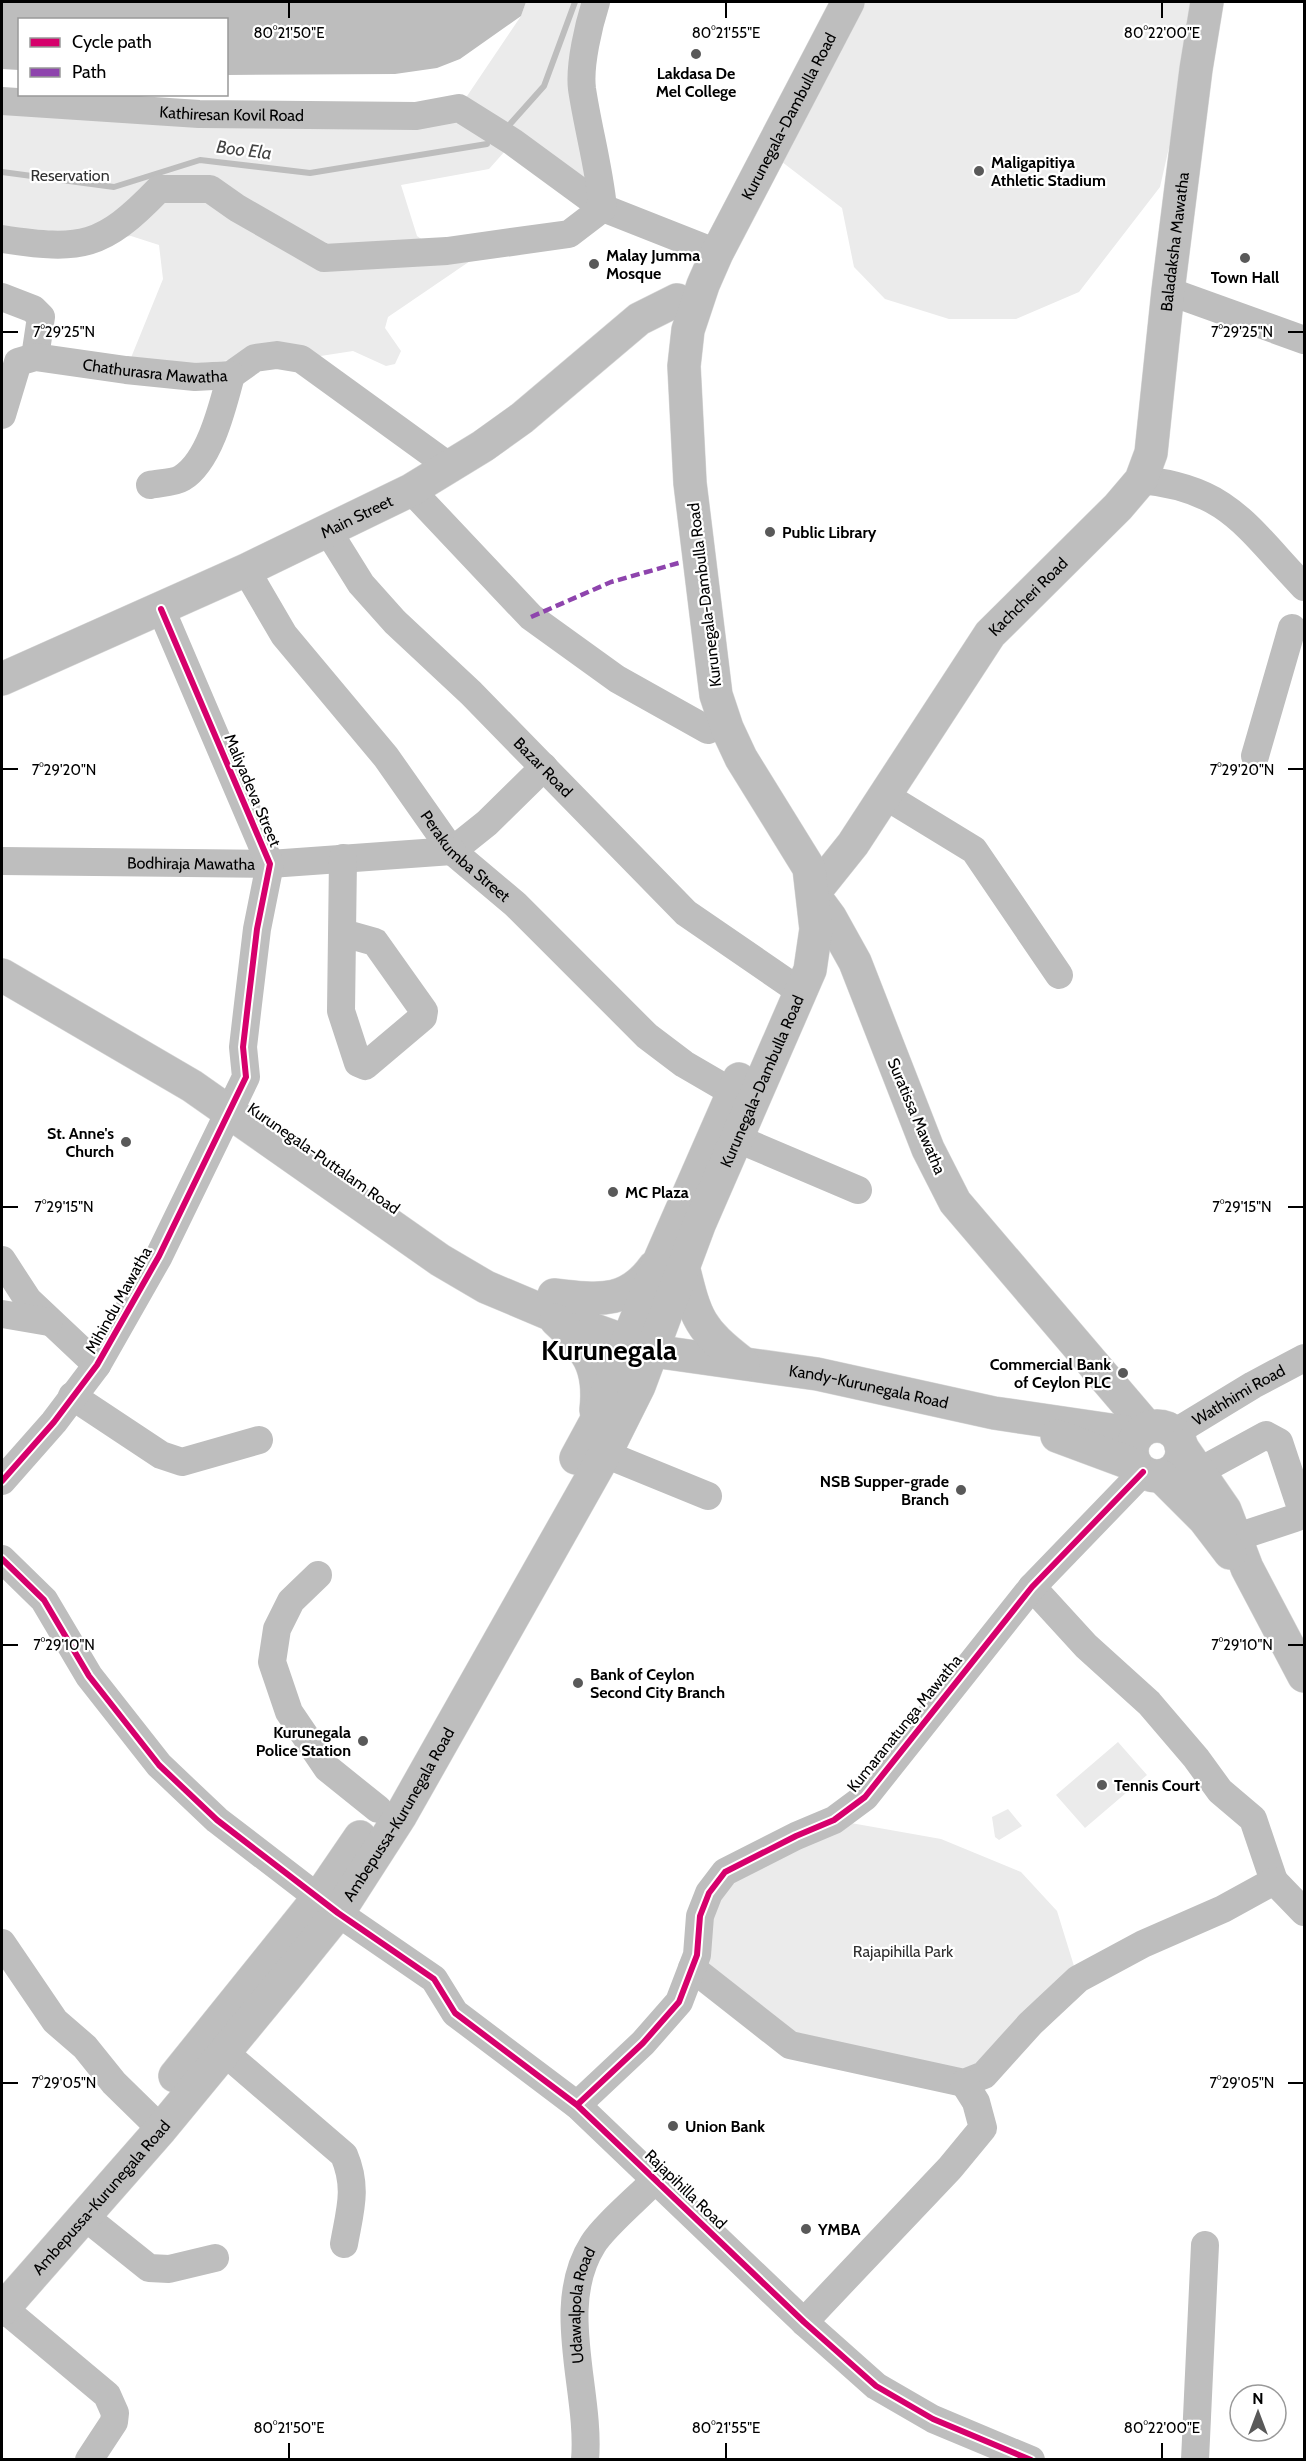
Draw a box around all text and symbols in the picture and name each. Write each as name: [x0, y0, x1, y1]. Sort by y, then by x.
legend: [18, 18, 228, 96]
text: 80°21'50"E: [254, 24, 324, 42]
text: 80°21'55"E: [692, 24, 760, 42]
text: 80°22'00"E: [1124, 24, 1200, 42]
street label: Kurunegala-Dambulla Road: [737, 30, 840, 203]
text: Cycle path: [72, 31, 152, 53]
marker: Lakdasa De Mel College: [689, 47, 703, 61]
text: Path: [72, 61, 106, 83]
place label: Lakdasa De Mel College: [656, 64, 736, 101]
street label: Kathiresan Kovil Road: [159, 102, 304, 125]
water label: Boo Ela: [215, 136, 273, 164]
place label: Maligapitiya Athletic Stadium: [991, 153, 1106, 190]
marker: Maligapitiya Athletic Stadium: [972, 164, 986, 178]
park label: Reservation: [30, 166, 110, 185]
street label: Baladaksha Mawatha: [1157, 171, 1193, 312]
place label: Malay Jumma Mosque: [606, 246, 700, 283]
marker: Town Hall: [1238, 251, 1252, 265]
marker: Malay Jumma Mosque: [587, 257, 601, 271]
place label: Town Hall: [1211, 268, 1279, 287]
text: 7°29'25"N: [33, 323, 95, 341]
text: 7°29'25"N: [1211, 323, 1273, 341]
street label: Chathurasra Mawatha: [81, 355, 228, 387]
street label: Main Street: [318, 491, 396, 542]
street label: Kurunegala-Dambulla Road: [684, 502, 725, 688]
place label: Public Library: [782, 523, 877, 542]
marker: Public Library: [763, 525, 777, 539]
street label: Kachcheri Road: [985, 554, 1072, 640]
street label: Maliyadeva Street: [220, 731, 285, 850]
street label: Bazar Road: [510, 734, 576, 801]
text: 7°29'20"N: [32, 761, 96, 779]
text: 7°29'20"N: [1210, 761, 1274, 779]
street label: Perakumba Street: [416, 807, 514, 906]
street label: Bodhiraja Mawatha: [127, 853, 255, 874]
street label: Kurunegala-Dambulla Road: [716, 992, 808, 1170]
street label: Suratissa Mawatha: [883, 1055, 950, 1178]
street label: Kurunegala-Puttalam Road: [244, 1099, 403, 1218]
place label: St. Anne's Church: [47, 1124, 114, 1161]
marker: St. Anne's Church: [119, 1135, 133, 1149]
place label: MC Plaza: [625, 1183, 689, 1202]
marker: MC Plaza: [606, 1185, 620, 1199]
text: 7°29'15"N: [34, 1198, 94, 1216]
text: 7°29'15"N: [1212, 1198, 1272, 1216]
street label: Mihindu Mawatha: [81, 1243, 156, 1357]
district label: Kurunegala: [541, 1333, 677, 1367]
place label: Commercial Bank of Ceylon PLC: [990, 1355, 1111, 1392]
street label: Kandy-Kurunegala Road: [788, 1361, 950, 1413]
street label: Wathhimi Road: [1189, 1361, 1288, 1430]
marker: Commercial Bank of Ceylon PLC: [1116, 1366, 1130, 1380]
place label: NSB Supper-grade Branch: [820, 1472, 949, 1509]
marker: NSB Supper-grade Branch: [954, 1483, 968, 1497]
text: 7°29'10"N: [33, 1636, 95, 1654]
text: 7°29'10"N: [1211, 1636, 1273, 1654]
street label: Kumaranatunga Mawatha: [843, 1651, 966, 1796]
place label: Bank of Ceylon Second City Branch: [590, 1665, 725, 1702]
marker: Bank of Ceylon Second City Branch: [571, 1676, 585, 1690]
place label: Kurunegala Police Station: [256, 1723, 351, 1760]
street label: Ambepussa-Kurunegala Road: [339, 1724, 458, 1905]
marker: Kurunegala Police Station: [356, 1734, 370, 1748]
place label: Tennis Court: [1114, 1776, 1201, 1795]
marker: Tennis Court: [1095, 1778, 1109, 1792]
park label: Rajapihilla Park: [853, 1942, 954, 1961]
text: 7°29'05"N: [32, 2074, 96, 2092]
text: 7°29'05"N: [1210, 2074, 1274, 2092]
street label: Ambepussa-Kurunegala Road: [28, 2117, 174, 2279]
place label: Union Bank: [685, 2117, 765, 2136]
marker: Union Bank: [666, 2119, 680, 2133]
street label: Rajapihilla Road: [641, 2146, 730, 2233]
place label: YMBA: [817, 2220, 861, 2239]
marker: YMBA: [799, 2222, 813, 2236]
street label: Udawalpola Road: [565, 2244, 599, 2365]
north arrow: [1228, 2383, 1288, 2443]
text: N: [1252, 2389, 1264, 2408]
text: 80°21'50"E: [254, 2419, 324, 2437]
text: 80°21'55"E: [692, 2419, 760, 2437]
text: 80°22'00"E: [1124, 2419, 1200, 2437]

